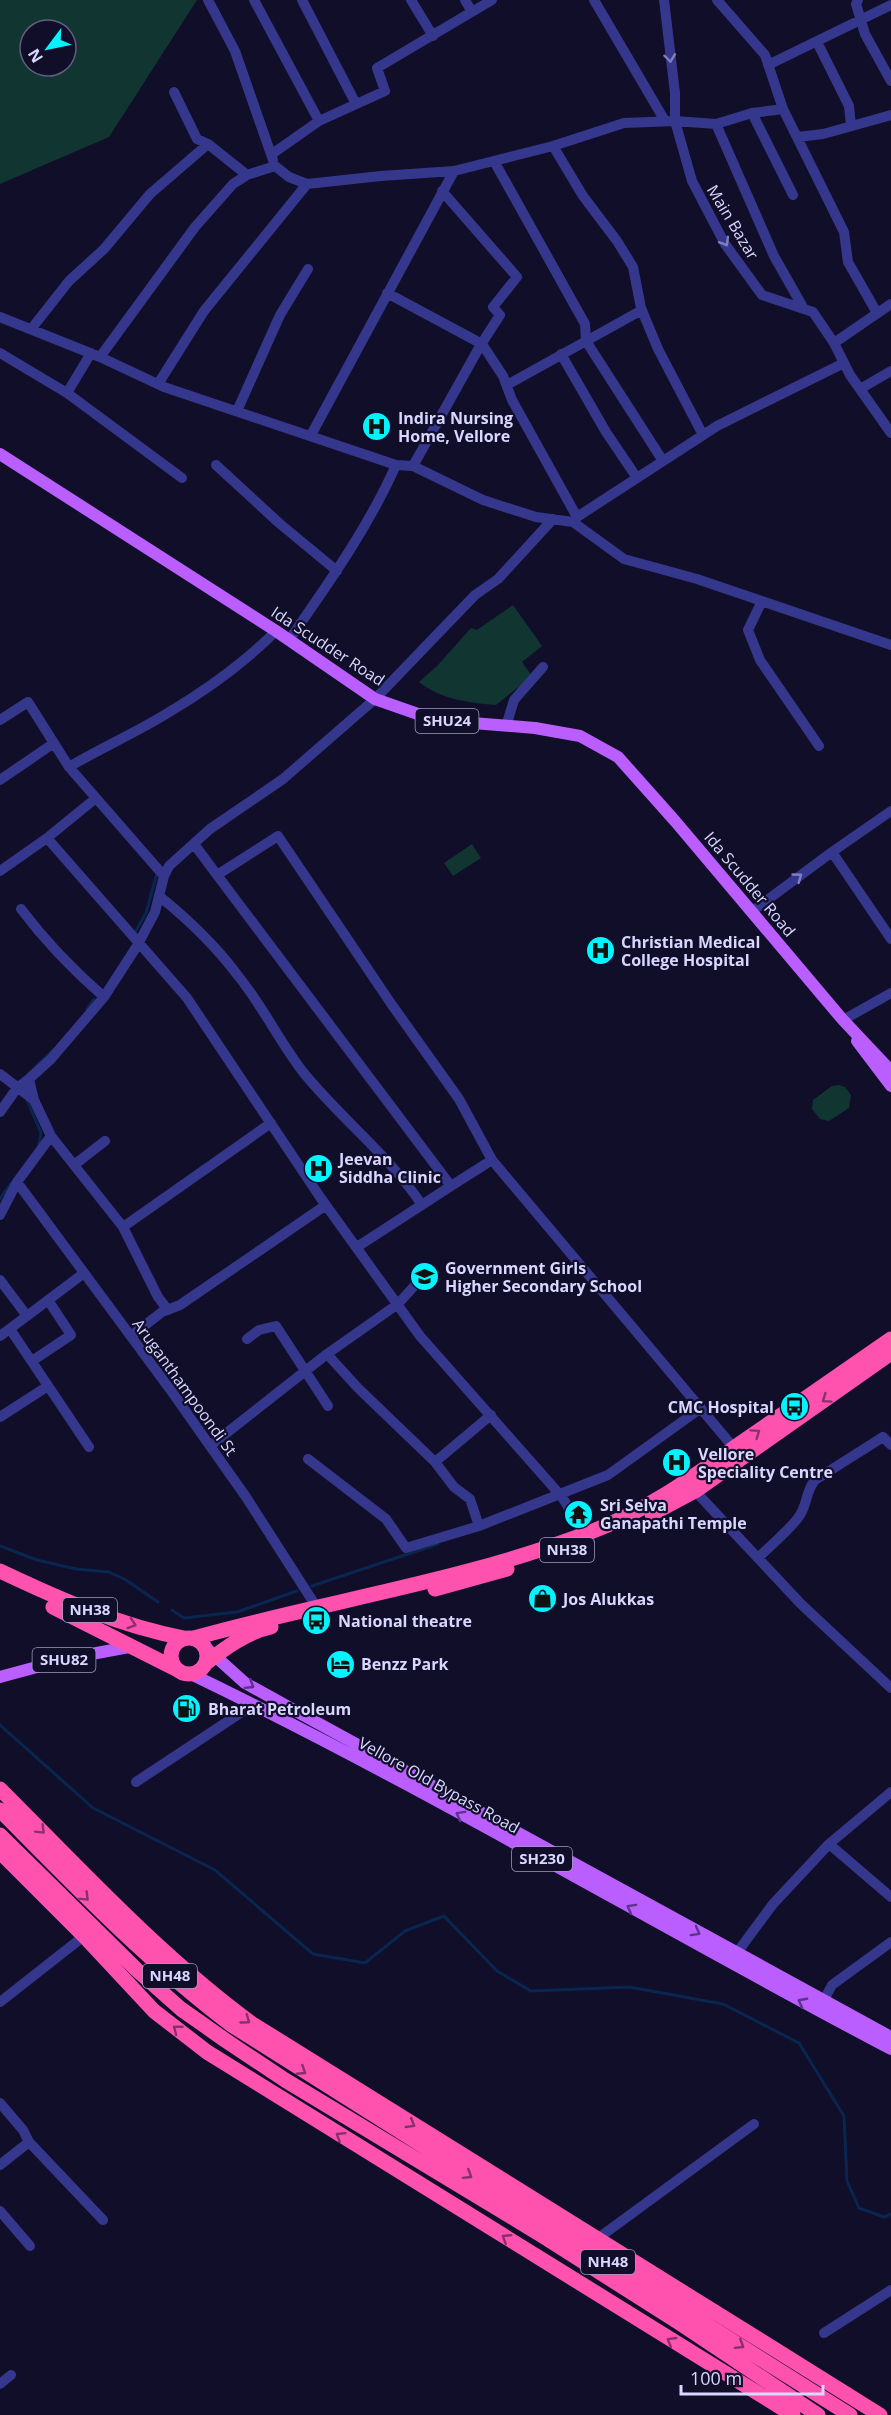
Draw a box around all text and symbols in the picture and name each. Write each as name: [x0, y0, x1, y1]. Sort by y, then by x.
north arrow: [18, 18, 78, 78]
text: N: [23, 45, 48, 67]
one-way arrow: [664, 54, 676, 63]
street label: Main Bazar: [702, 181, 764, 264]
one-way arrow: [717, 236, 729, 246]
place label: Indira Nursing Home, Vellore: [398, 407, 513, 447]
hospital icon: Indira Nursing Home, Vellore: [361, 411, 393, 443]
street label: Ida Scudder Road: [267, 601, 389, 691]
road number: SHU24: [416, 709, 478, 733]
street label: Ida Scudder Road: [699, 827, 801, 941]
one-way arrow: [792, 873, 803, 884]
place label: Christian Medical College Hospital: [621, 931, 760, 971]
hospital icon: Christian Medical College Hospital: [584, 935, 616, 967]
place label: Jeevan Siddha Clinic: [337, 1148, 441, 1188]
hospital icon: Jeevan Siddha Clinic: [302, 1152, 334, 1184]
place label: Government Girls Higher Secondary School: [445, 1257, 642, 1297]
school or university icon: Government Girls Higher Secondary School: [408, 1261, 440, 1293]
street label: Aruganthampoondi St: [128, 1314, 242, 1460]
bus stop icon: CMC Hospital: [779, 1391, 811, 1423]
one-way arrow: [822, 1392, 833, 1403]
place label: CMC Hospital: [668, 1396, 774, 1418]
one-way arrow: [749, 1429, 760, 1440]
place label: Vellore Speciality Centre: [698, 1443, 833, 1483]
hospital icon: Vellore Speciality Centre: [661, 1447, 693, 1479]
place label: Sri Selva Ganapathi Temple: [600, 1494, 747, 1534]
temple icon: Sri Selva Ganapathi Temple: [563, 1498, 595, 1530]
road number: NH38: [540, 1538, 594, 1562]
shop icon: Jos Alukkas: [526, 1583, 558, 1615]
place label: Jos Alukkas: [561, 1588, 654, 1610]
road number: NH38: [63, 1598, 117, 1622]
bus stop icon: National theatre: [301, 1605, 333, 1637]
place label: National theatre: [338, 1610, 472, 1632]
one-way arrow: [126, 1616, 137, 1629]
road number: SHU82: [32, 1648, 96, 1672]
hotel icon: Benzz Park: [324, 1648, 356, 1680]
place label: Benzz Park: [361, 1653, 448, 1675]
one-way arrow: [244, 1677, 254, 1689]
fuel station icon: Bharat Petroleum: [171, 1693, 203, 1725]
place label: Bharat Petroleum: [208, 1698, 351, 1720]
street label: Vellore Old Bypass Road: [355, 1732, 523, 1838]
one-way arrow: [456, 1811, 466, 1822]
one-way arrow: [34, 1823, 45, 1834]
road number: SH230: [512, 1847, 572, 1871]
one-way arrow: [78, 1889, 89, 1900]
one-way arrow: [627, 1904, 637, 1915]
one-way arrow: [690, 1925, 700, 1936]
road number: NH48: [143, 1964, 197, 1988]
one-way arrow: [798, 1998, 808, 2009]
one-way arrow: [239, 2013, 250, 2024]
one-way arrow: [172, 2025, 183, 2036]
one-way arrow: [296, 2064, 306, 2076]
one-way arrow: [405, 2116, 415, 2128]
one-way arrow: [336, 2131, 346, 2143]
one-way arrow: [462, 2167, 472, 2179]
one-way arrow: [502, 2233, 512, 2245]
road number: NH48: [581, 2250, 635, 2274]
one-way arrow: [667, 2337, 677, 2349]
one-way arrow: [734, 2338, 744, 2350]
scale bar: [681, 2358, 824, 2396]
text: 100 m: [690, 2366, 742, 2390]

